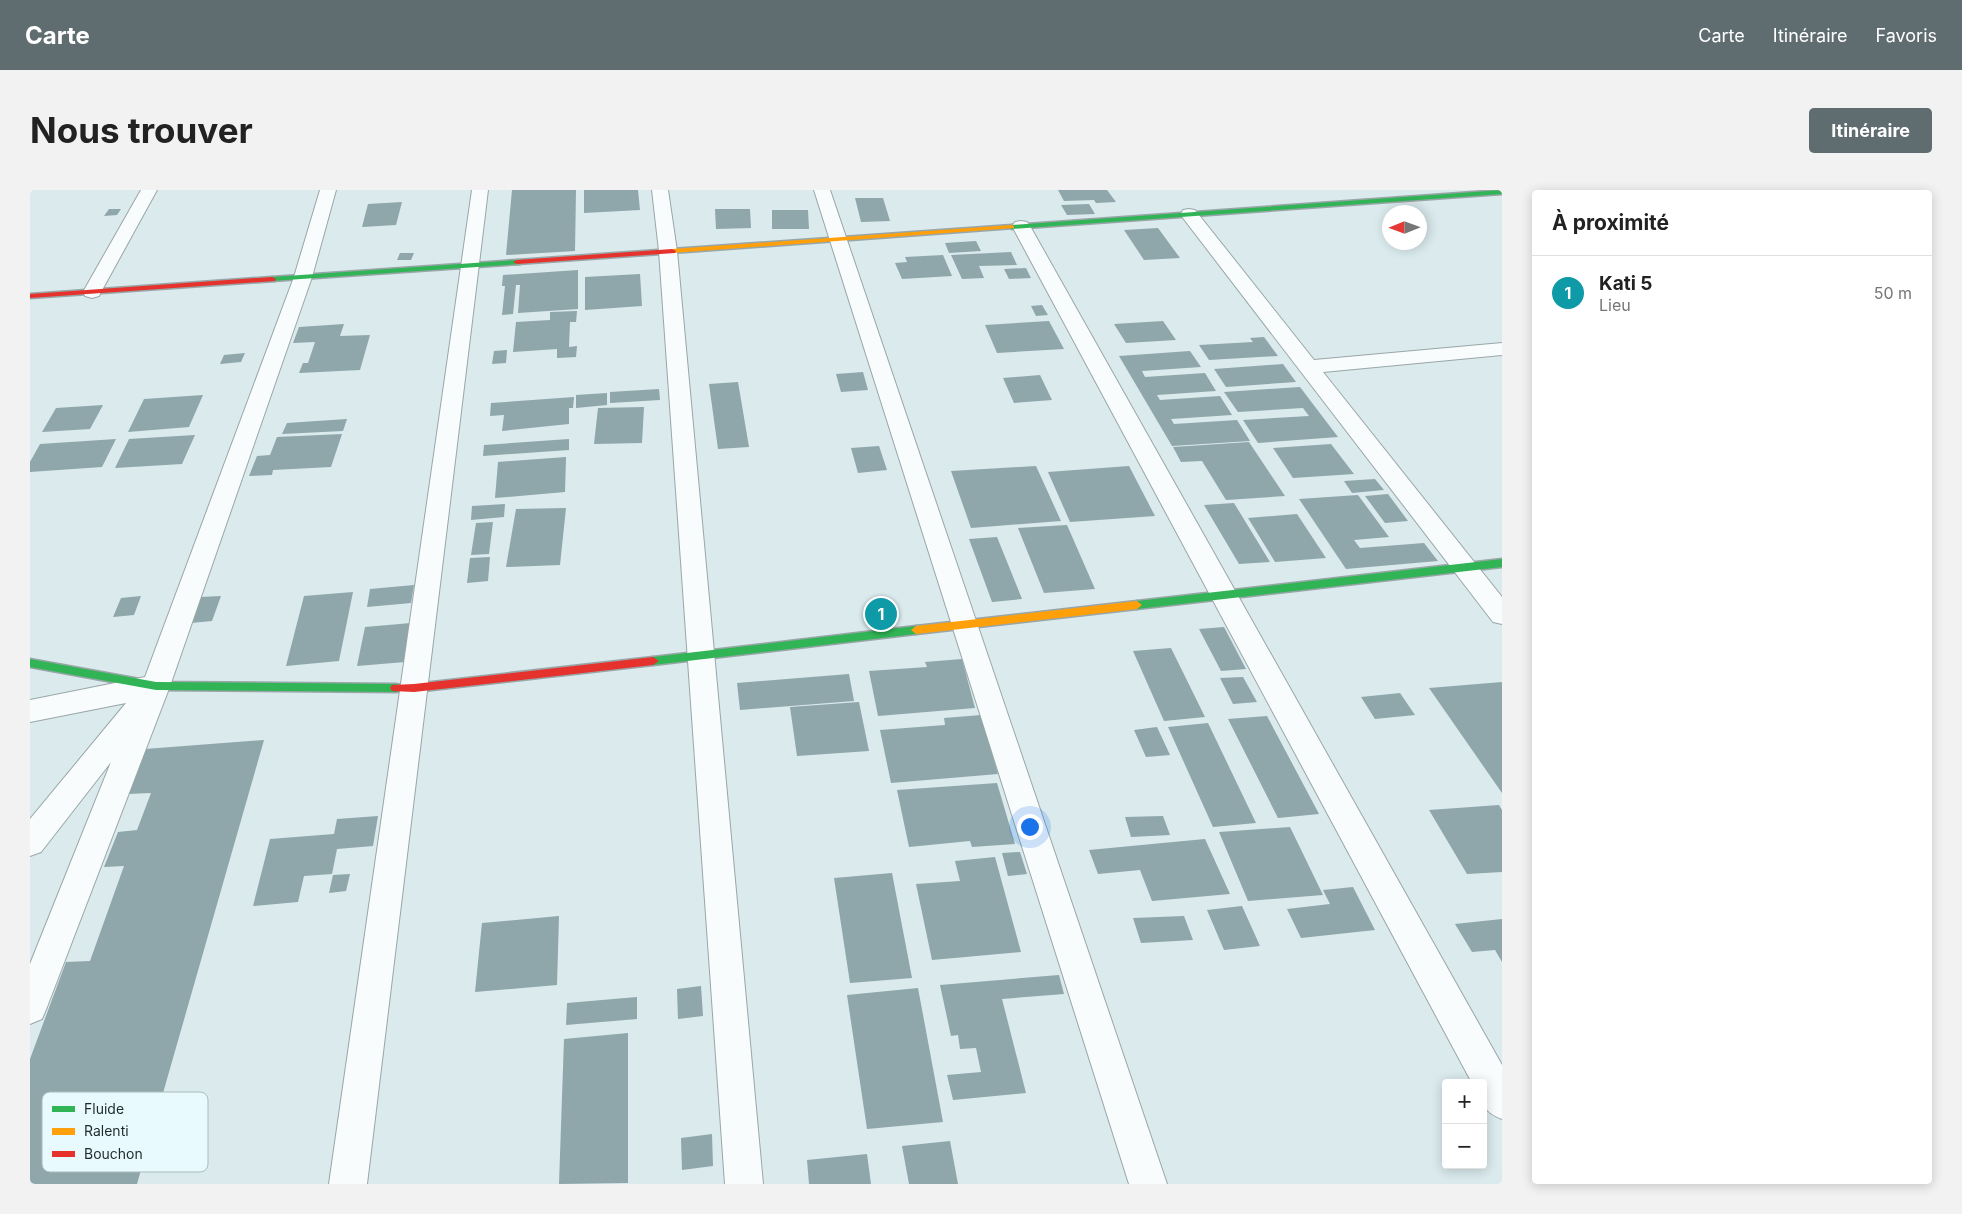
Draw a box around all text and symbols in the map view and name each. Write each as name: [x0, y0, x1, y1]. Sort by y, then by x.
text: Carte: [25, 21, 90, 50]
text: Carte: [1698, 25, 1745, 46]
text: Itinéraire: [1773, 25, 1847, 46]
text: Favoris: [1875, 25, 1937, 46]
button: Itinéraire: [1809, 108, 1932, 153]
text: Nous trouver: [30, 109, 253, 151]
north arrow: [1382, 205, 1427, 250]
text: À proximité: [1552, 210, 1669, 235]
text: Kati 5: [1599, 272, 1652, 295]
text: 1: [1565, 283, 1571, 303]
text: 50 m: [1874, 283, 1912, 303]
text: Lieu: [1599, 295, 1631, 315]
pin: 1: [865, 595, 897, 633]
your location: [1017, 814, 1043, 840]
map controls: [1442, 1079, 1487, 1169]
button: +: [1442, 1079, 1487, 1124]
legend: [42, 1092, 208, 1172]
text: Fluide: [84, 1100, 124, 1117]
text: Ralenti: [84, 1122, 129, 1139]
button: −: [1442, 1124, 1487, 1169]
text: Bouchon: [84, 1145, 143, 1162]

